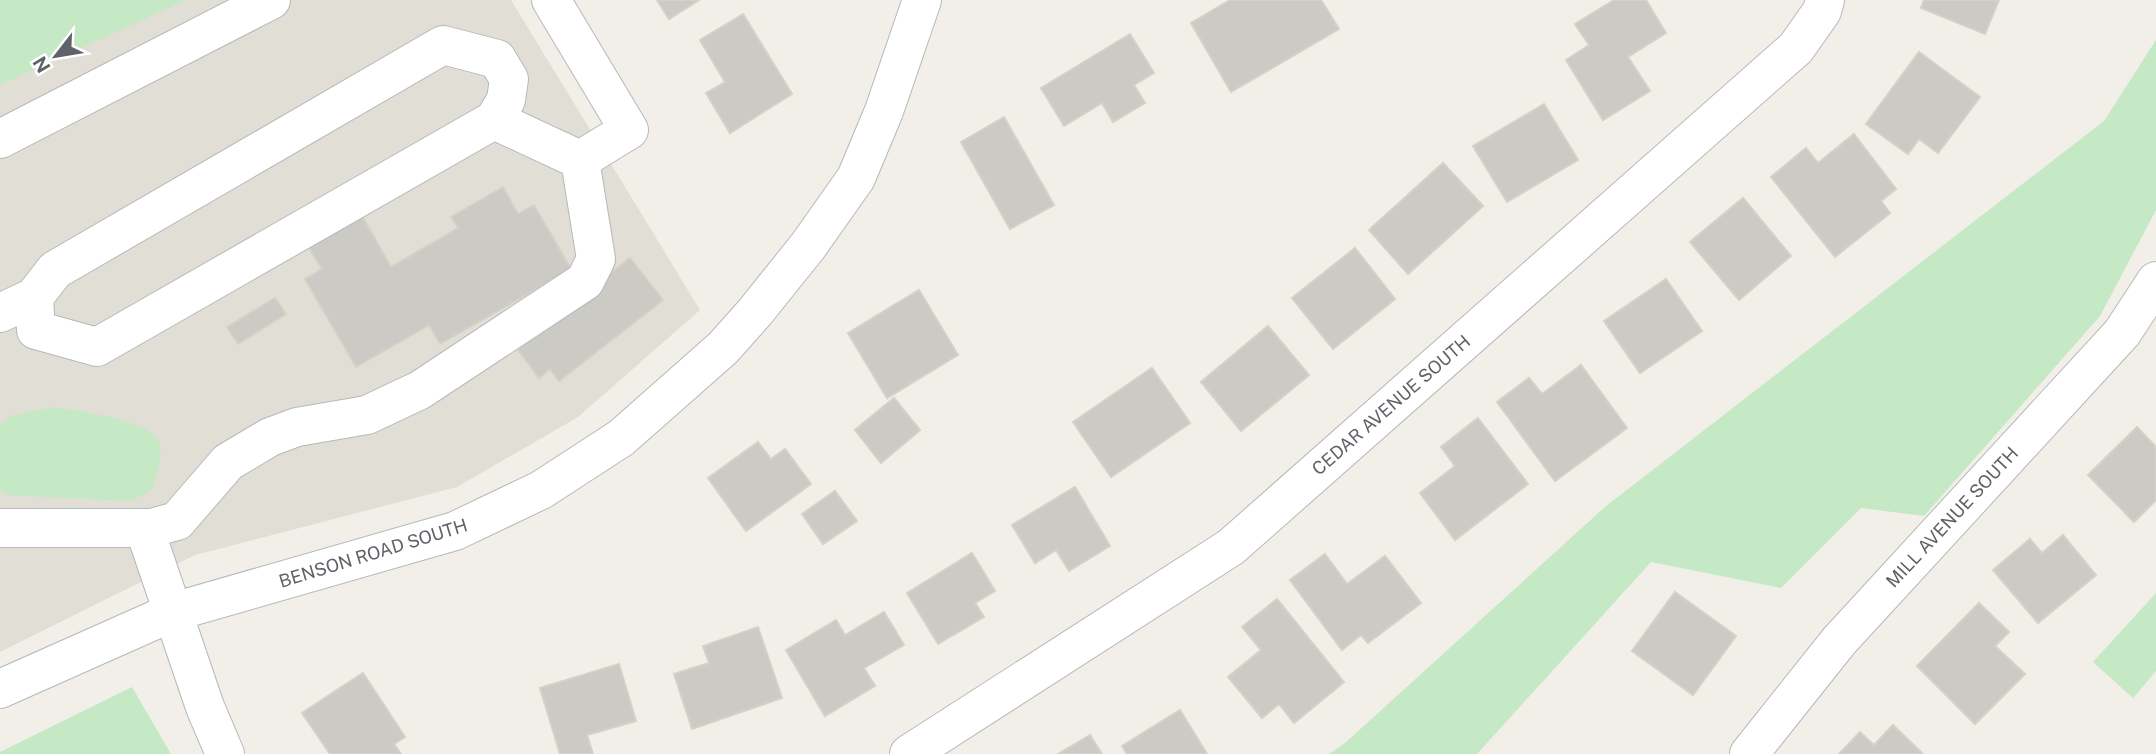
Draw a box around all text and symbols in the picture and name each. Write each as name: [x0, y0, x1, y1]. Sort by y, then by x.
north arrow: [21, 21, 91, 91]
text: N: [28, 53, 55, 77]
street label: CEDAR AVENUE SOUTH: [1308, 331, 1474, 479]
street label: MILL AVENUE SOUTH: [1882, 443, 2022, 591]
street label: BENSON ROAD SOUTH: [276, 514, 470, 592]

